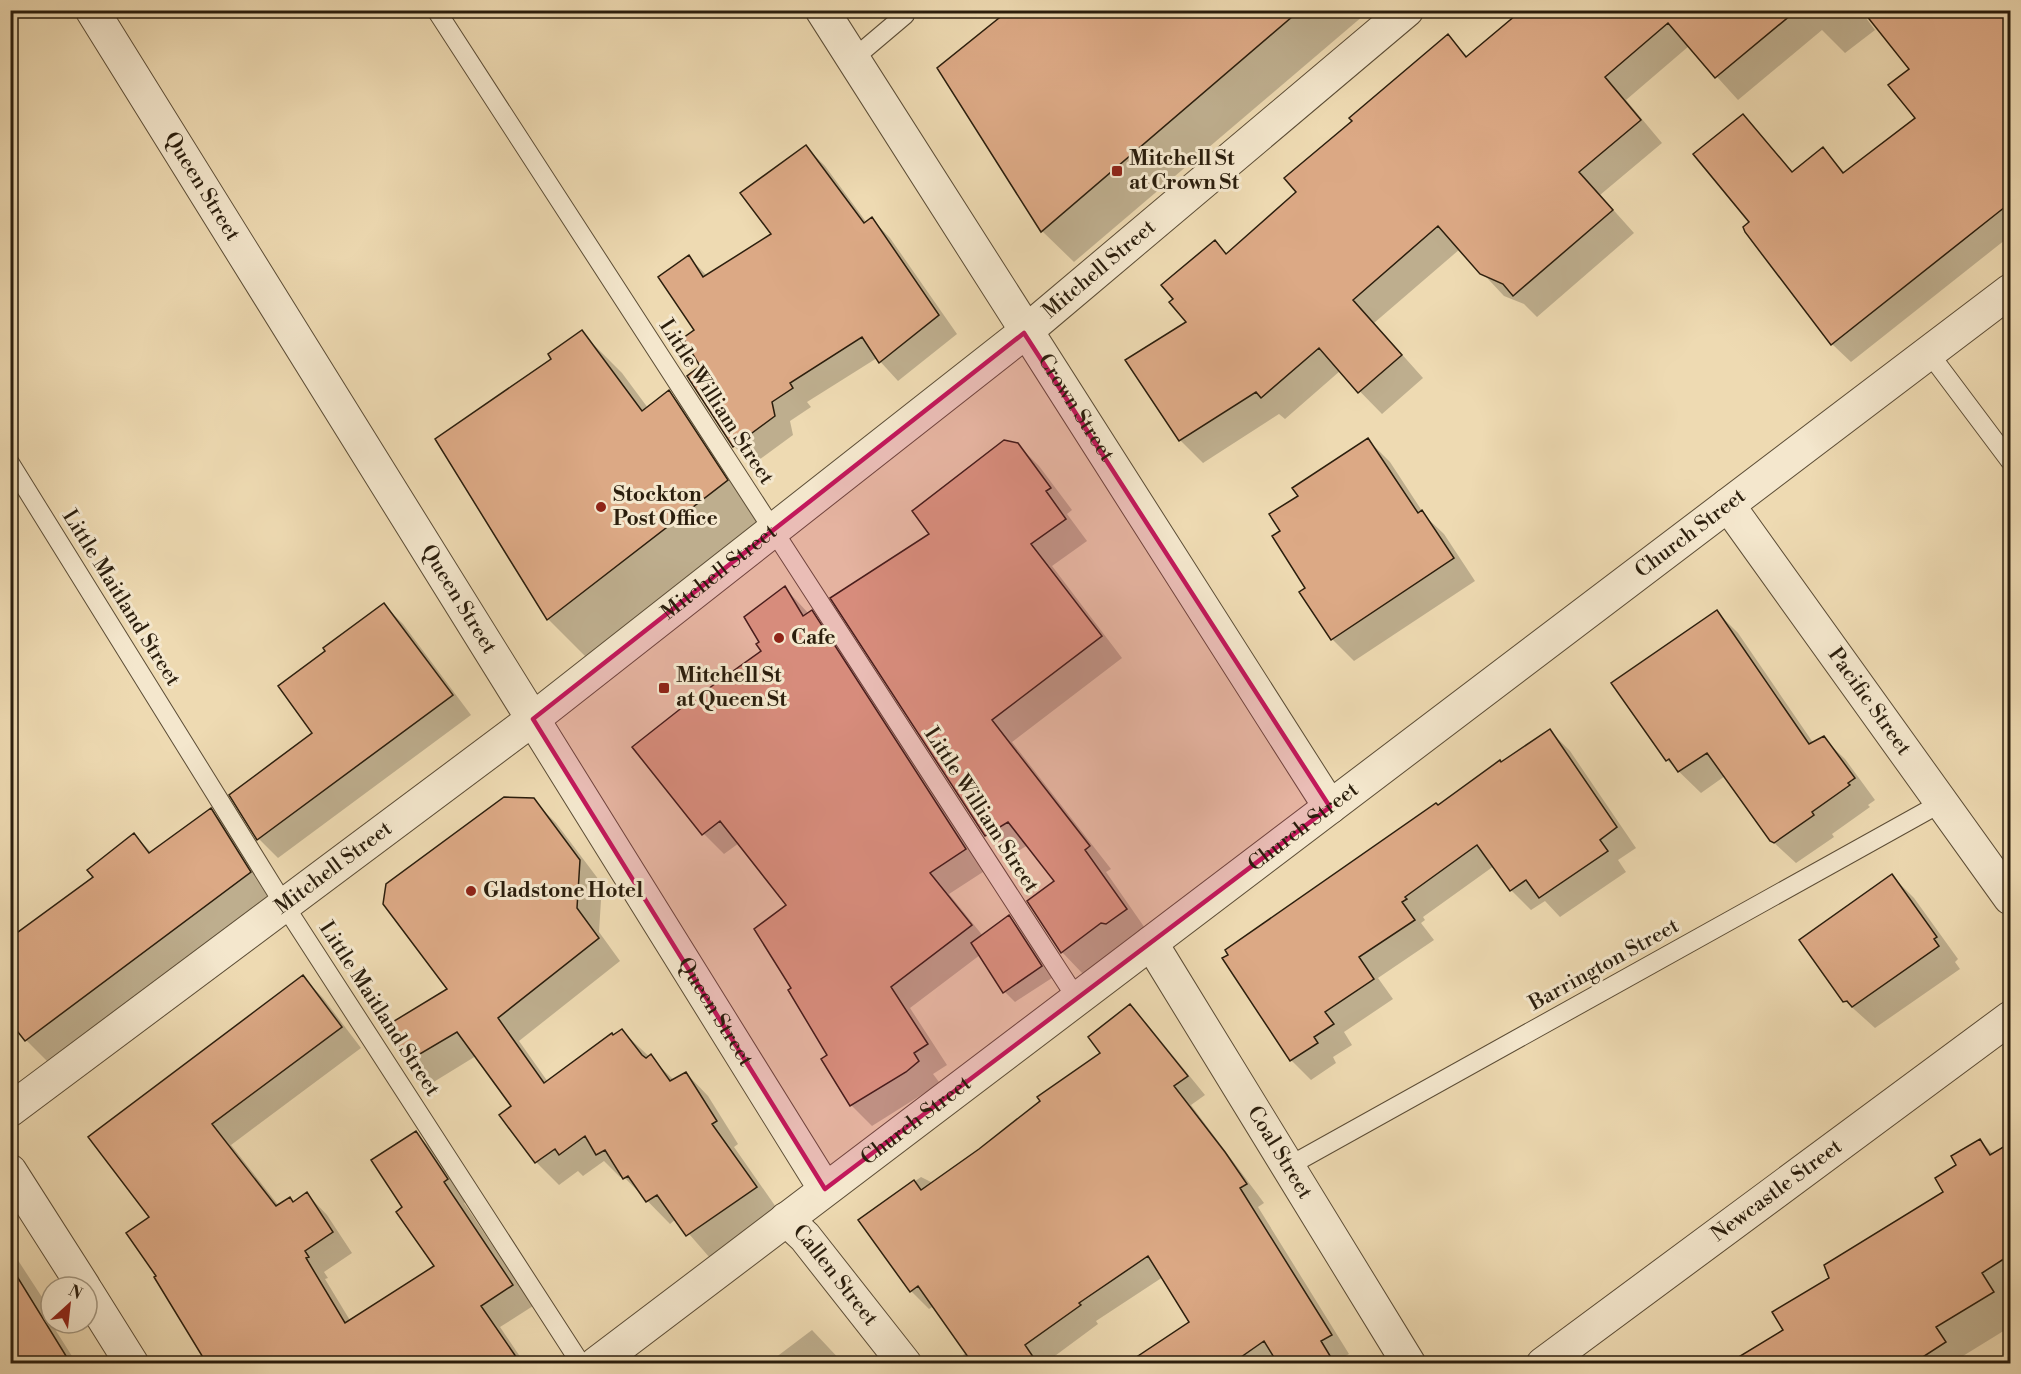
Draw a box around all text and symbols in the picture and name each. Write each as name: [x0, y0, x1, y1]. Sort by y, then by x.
street label: Queen Street: [158, 127, 246, 246]
place label: Mitchell St at Crown St: [1129, 146, 1240, 196]
marker: Mitchell St at Crown St: [1110, 164, 1124, 178]
street label: Mitchell Street: [1037, 214, 1162, 325]
street label: Little William Street: [653, 314, 779, 490]
street label: Crown Street: [1032, 349, 1120, 467]
place label: Stockton Post Office: [613, 482, 718, 532]
street label: Church Street: [1630, 483, 1751, 584]
marker: Stockton Post Office: [594, 500, 608, 514]
street label: Little Maitland Street: [56, 505, 186, 691]
street label: Mitchell Street: [656, 519, 783, 626]
street label: Queen Street: [415, 540, 502, 659]
place label: Cafe: [791, 625, 836, 651]
marker: Cafe: [772, 631, 786, 645]
street label: Pacific Street: [1822, 643, 1917, 761]
place label: Mitchell St at Queen St: [676, 663, 787, 713]
marker: Mitchell St at Queen St: [657, 681, 671, 695]
street label: Little William Street: [918, 722, 1044, 898]
street label: Church Street: [1243, 777, 1364, 878]
street label: Mitchell Street: [270, 815, 398, 920]
place label: Gladstone Hotel: [483, 878, 643, 904]
marker: Gladstone Hotel: [464, 884, 478, 898]
street label: Barrington Street: [1524, 913, 1684, 1017]
street label: Little Maitland Street: [313, 917, 446, 1102]
street label: Queen Street: [671, 953, 759, 1072]
street label: Church Street: [856, 1070, 977, 1171]
street label: Coal Street: [1241, 1101, 1318, 1205]
street label: Newcastle Street: [1706, 1133, 1848, 1248]
street label: Callen Street: [787, 1219, 884, 1332]
north arrow: [39, 1275, 99, 1335]
text: N: [65, 1281, 86, 1304]

